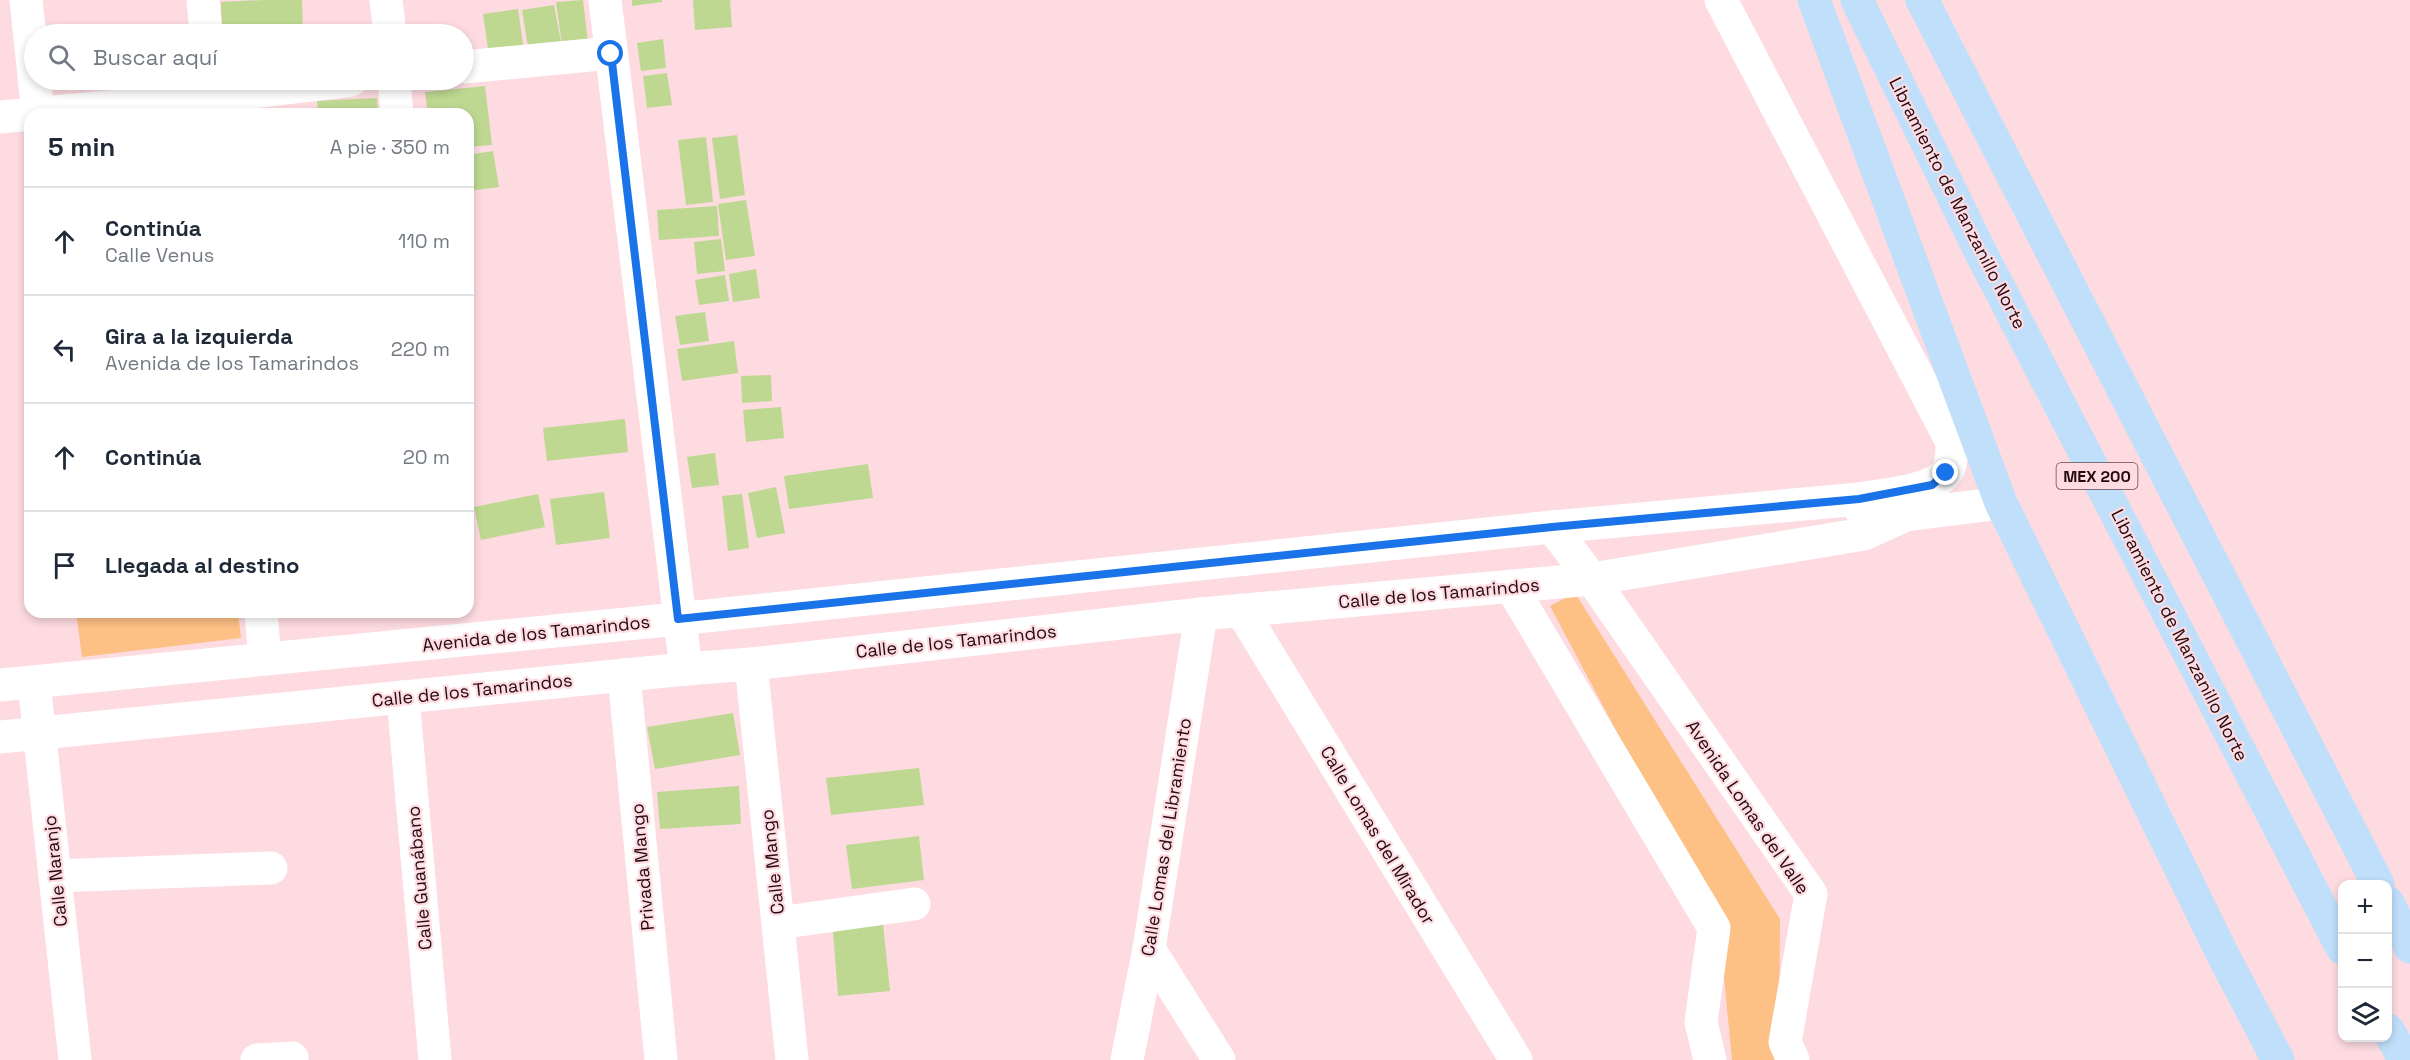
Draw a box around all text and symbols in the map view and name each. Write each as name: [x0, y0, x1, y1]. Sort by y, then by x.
search box: [24, 24, 474, 90]
route start: [597, 40, 623, 66]
icon: search: [45, 41, 78, 74]
text: Buscar aquí: [93, 43, 218, 71]
street label: Libramiento de Manzanillo Norte: [1884, 73, 2032, 333]
text: 5 min: [48, 130, 115, 164]
text: A pie · 350 m: [330, 134, 450, 160]
text: Continúa: [105, 214, 201, 242]
icon: ahead: [48, 225, 81, 258]
text: 110 m: [398, 228, 450, 254]
text: Calle Venus: [105, 242, 214, 268]
text: Gira a la izquierda: [105, 322, 293, 350]
icon: left: [48, 333, 81, 366]
text: 220 m: [391, 336, 450, 362]
text: Avenida de los Tamarindos: [105, 350, 359, 376]
icon: ahead: [48, 441, 81, 474]
text: Continúa: [105, 443, 201, 471]
text: 20 m: [403, 444, 450, 470]
route end: [1932, 459, 1958, 485]
road number: MEX 200: [2056, 463, 2138, 489]
street label: Libramiento de Manzanillo Norte: [2106, 505, 2254, 765]
icon: arrive: [48, 549, 81, 582]
text: Llegada al destino: [105, 551, 299, 579]
street label: Calle de los Tamarindos: [1338, 573, 1540, 613]
street label: Avenida de los Tamarindos: [421, 610, 651, 656]
street label: Calle de los Tamarindos: [855, 619, 1057, 663]
street label: Calle de los Tamarindos: [371, 668, 573, 712]
street label: Calle Lomas del Libramiento: [1136, 716, 1196, 958]
street label: Avenida Lomas del Valle: [1681, 716, 1815, 898]
street label: Calle Lomas del Mirador: [1316, 742, 1441, 929]
street label: Privada Mango: [625, 802, 659, 932]
street label: Calle Guanábano: [401, 805, 437, 951]
street label: Calle Mango: [755, 808, 789, 916]
street label: Calle Naranjo: [38, 814, 72, 928]
map controls: [2338, 880, 2392, 1042]
button: +: [2338, 880, 2392, 934]
button: −: [2338, 934, 2392, 988]
button: layers: [2338, 988, 2392, 1042]

